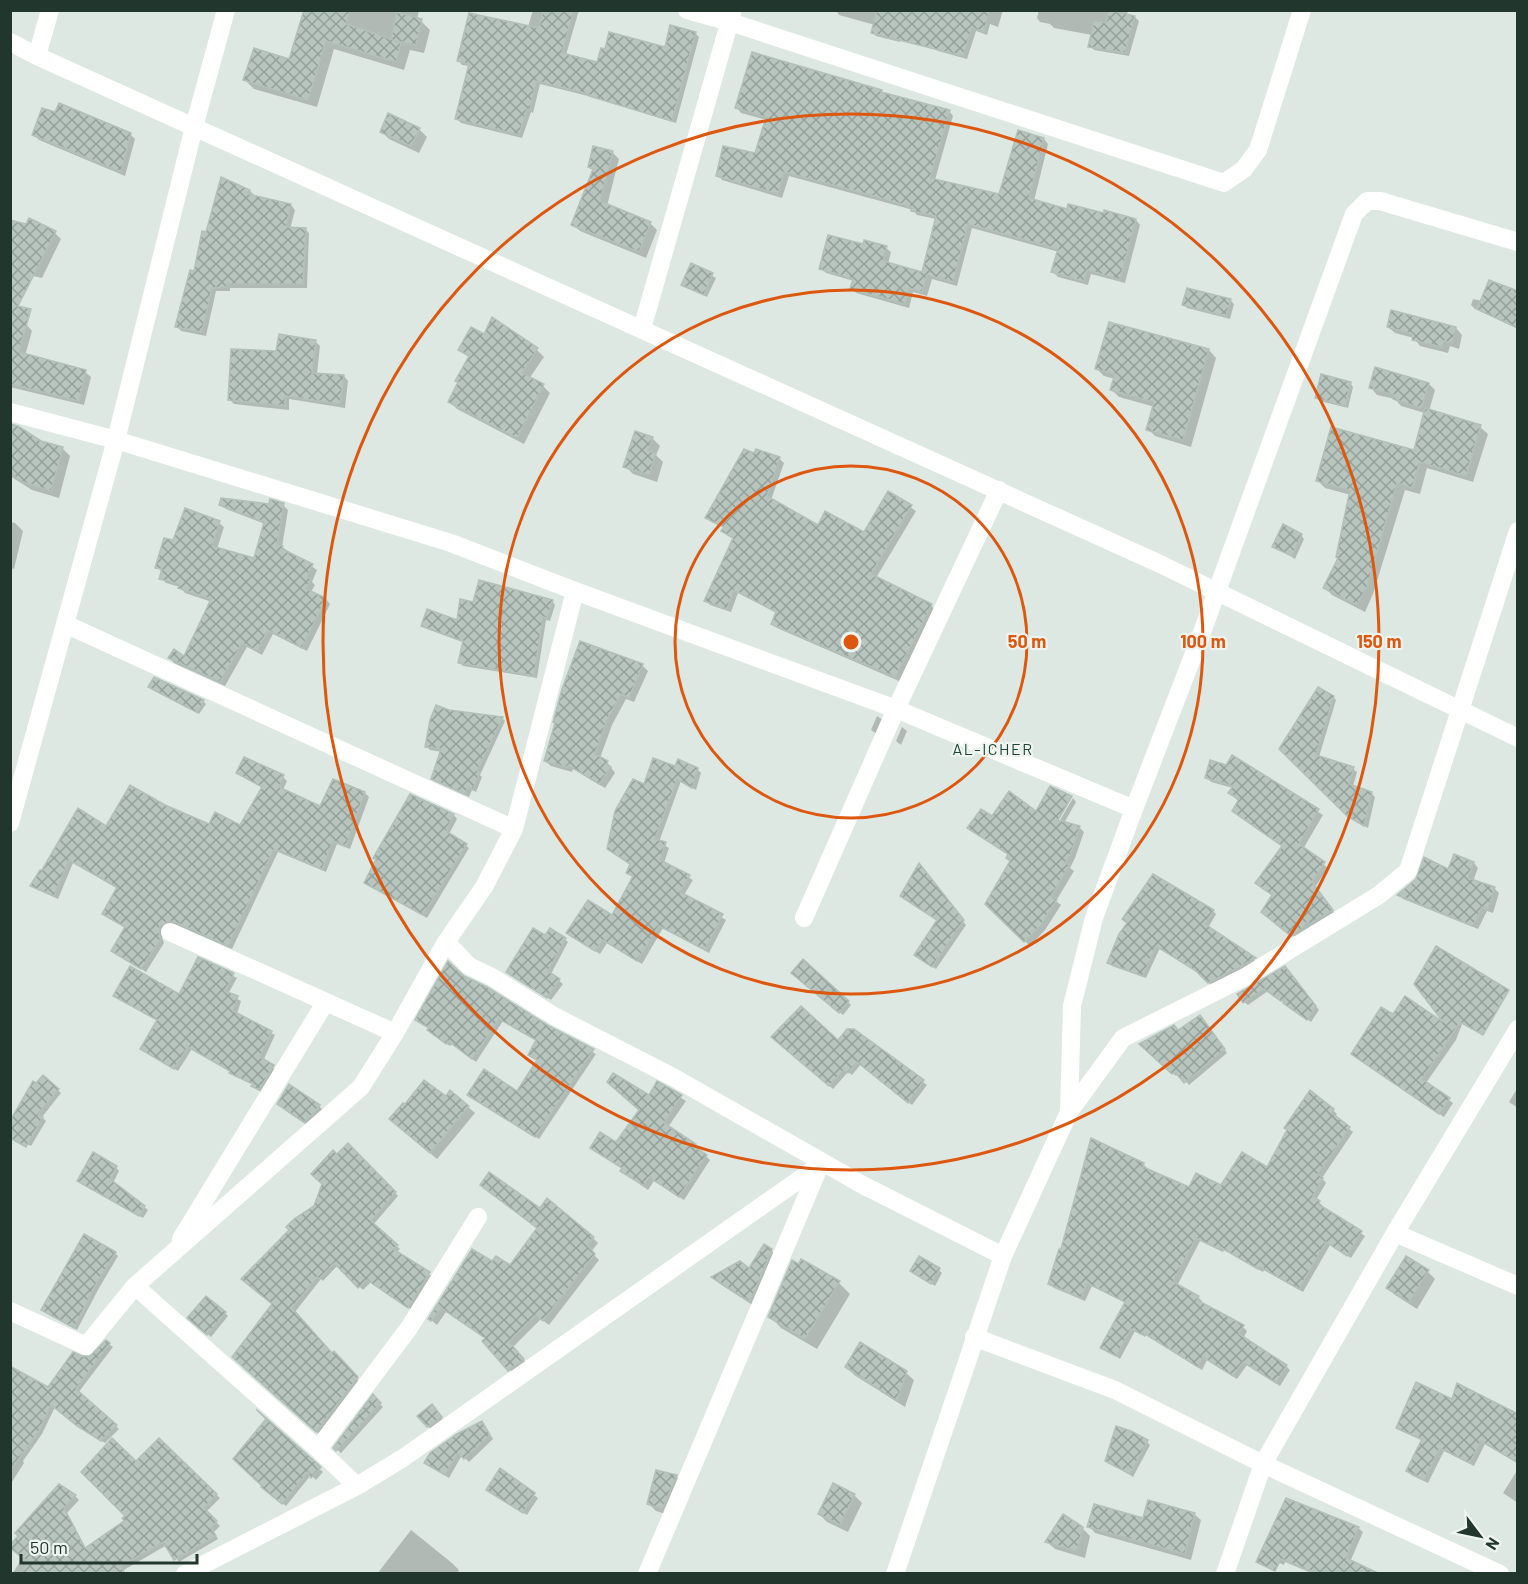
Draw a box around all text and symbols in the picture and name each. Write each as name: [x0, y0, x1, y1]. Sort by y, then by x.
text: 50 m: [1008, 630, 1046, 652]
text: 100 m: [1180, 630, 1226, 652]
text: 150 m: [1357, 630, 1401, 652]
centre of rings: [841, 632, 861, 652]
district label: AL-ICHER: [953, 739, 1033, 758]
north arrow: [1450, 1506, 1510, 1566]
scale bar: [21, 1527, 196, 1565]
text: N: [1482, 1535, 1504, 1554]
text: 50 m: [30, 1536, 68, 1558]

